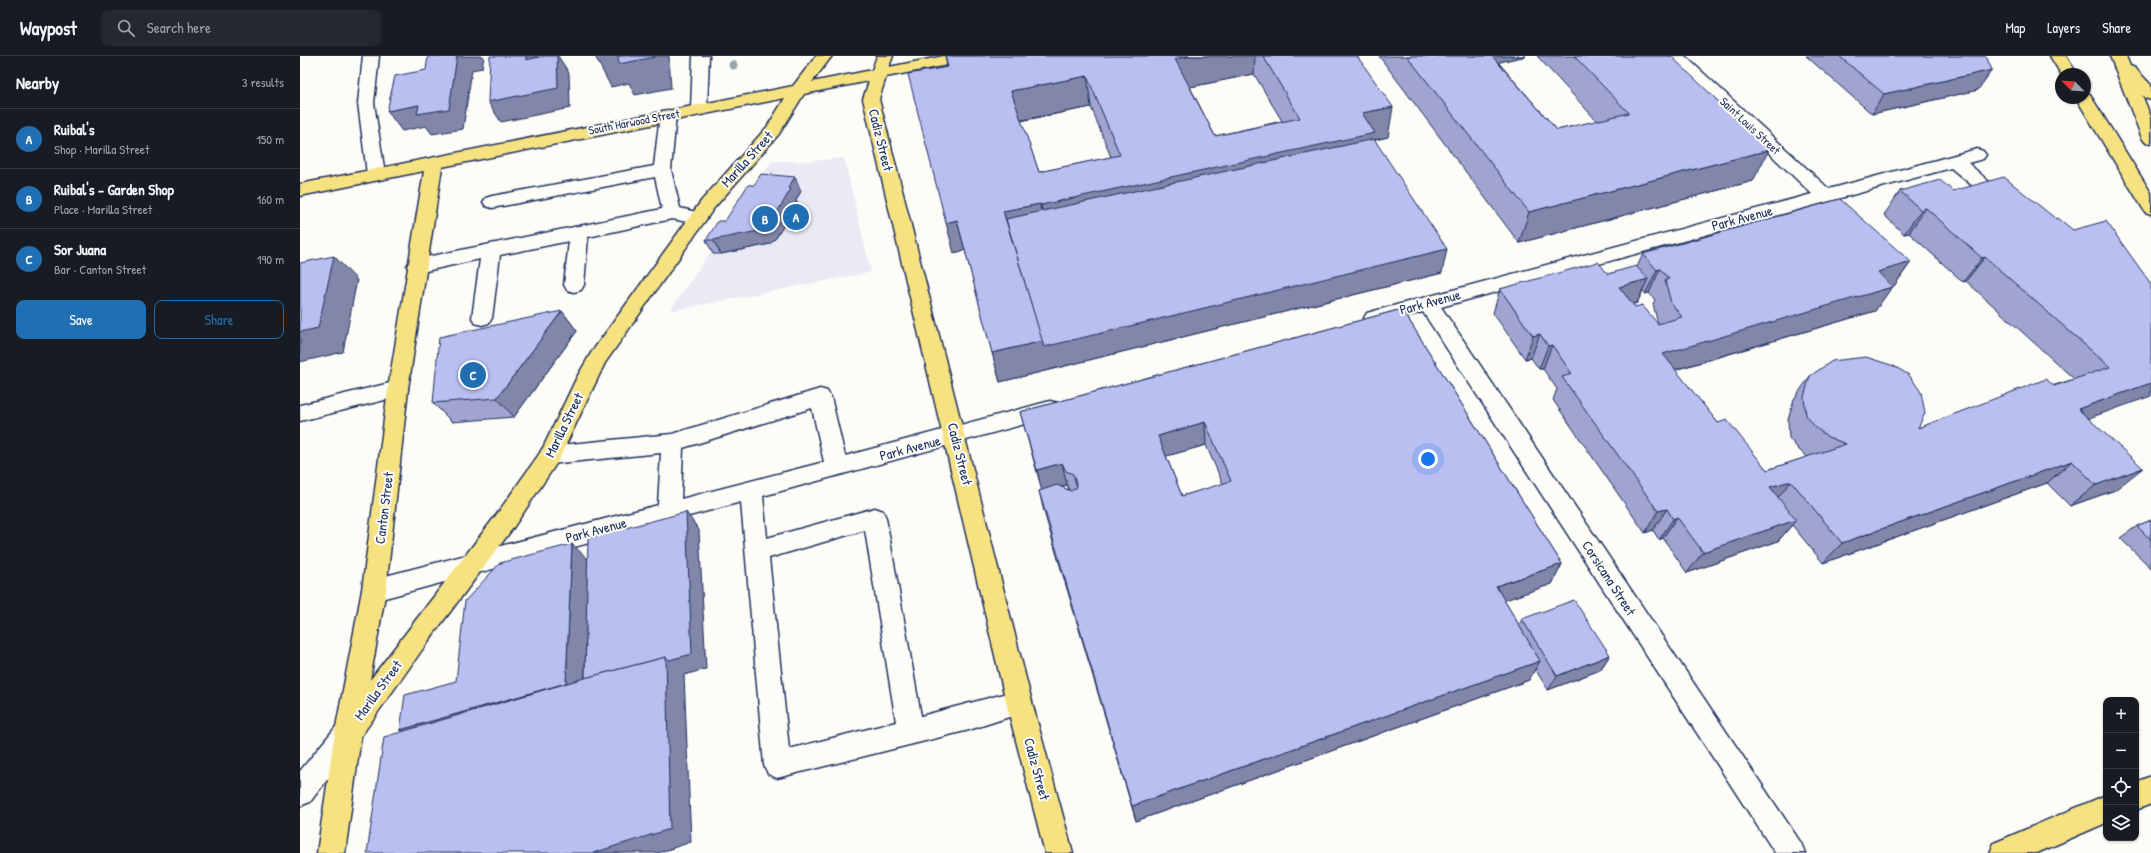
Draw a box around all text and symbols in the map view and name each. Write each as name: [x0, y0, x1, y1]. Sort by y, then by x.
search box: [101, 10, 381, 46]
text: Waypost: [20, 15, 77, 41]
icon: search: [115, 17, 137, 39]
text: Search here: [147, 17, 211, 38]
text: Map: [2005, 18, 2025, 37]
text: Layers: [2047, 18, 2080, 37]
text: Share: [2102, 18, 2131, 37]
north arrow: [2055, 68, 2091, 104]
text: Nearby: [16, 71, 59, 94]
text: 3 results: [242, 73, 284, 91]
street label: Saint Louis Street: [1716, 93, 1785, 159]
street label: South Harwood Street: [587, 104, 682, 139]
street label: Cadiz Street: [865, 107, 898, 173]
text: Ruibal's: [54, 119, 94, 140]
street label: Marilla Street: [716, 126, 777, 191]
text: A: [26, 130, 32, 148]
text: 150 m: [256, 130, 284, 148]
text: Shop · Marilla Street: [54, 140, 150, 158]
text: Ruibal's - Garden Shop: [54, 179, 174, 200]
text: B: [26, 190, 32, 208]
text: 160 m: [256, 190, 284, 208]
text: Place · Marilla Street: [54, 200, 152, 218]
street label: Park Avenue: [1709, 200, 1775, 235]
pin: A: [783, 202, 809, 232]
pin: B: [752, 204, 778, 234]
text: Sor Juana: [54, 239, 106, 260]
text: C: [25, 250, 33, 268]
text: 190 m: [257, 250, 284, 268]
text: Bar · Canton Street: [54, 260, 146, 278]
street label: Park Avenue: [1397, 284, 1463, 319]
button: Save: [16, 300, 146, 339]
button: Share: [154, 300, 284, 339]
pin: C: [460, 360, 486, 390]
street label: Marilla Street: [540, 389, 587, 460]
street label: Cadiz Street: [944, 421, 977, 487]
street label: Park Avenue: [877, 430, 943, 465]
your location: [1418, 449, 1438, 469]
street label: Canton Street: [370, 471, 397, 545]
street label: Park Avenue: [563, 512, 629, 547]
street label: Corsicana Street: [1578, 537, 1641, 619]
street label: Marilla Street: [349, 656, 406, 723]
map controls: [2103, 697, 2139, 841]
button: +: [2103, 697, 2139, 733]
button: −: [2103, 733, 2139, 769]
street label: Cadiz Street: [1020, 736, 1055, 802]
button: locate: [2103, 769, 2139, 805]
button: layers: [2103, 805, 2139, 841]

